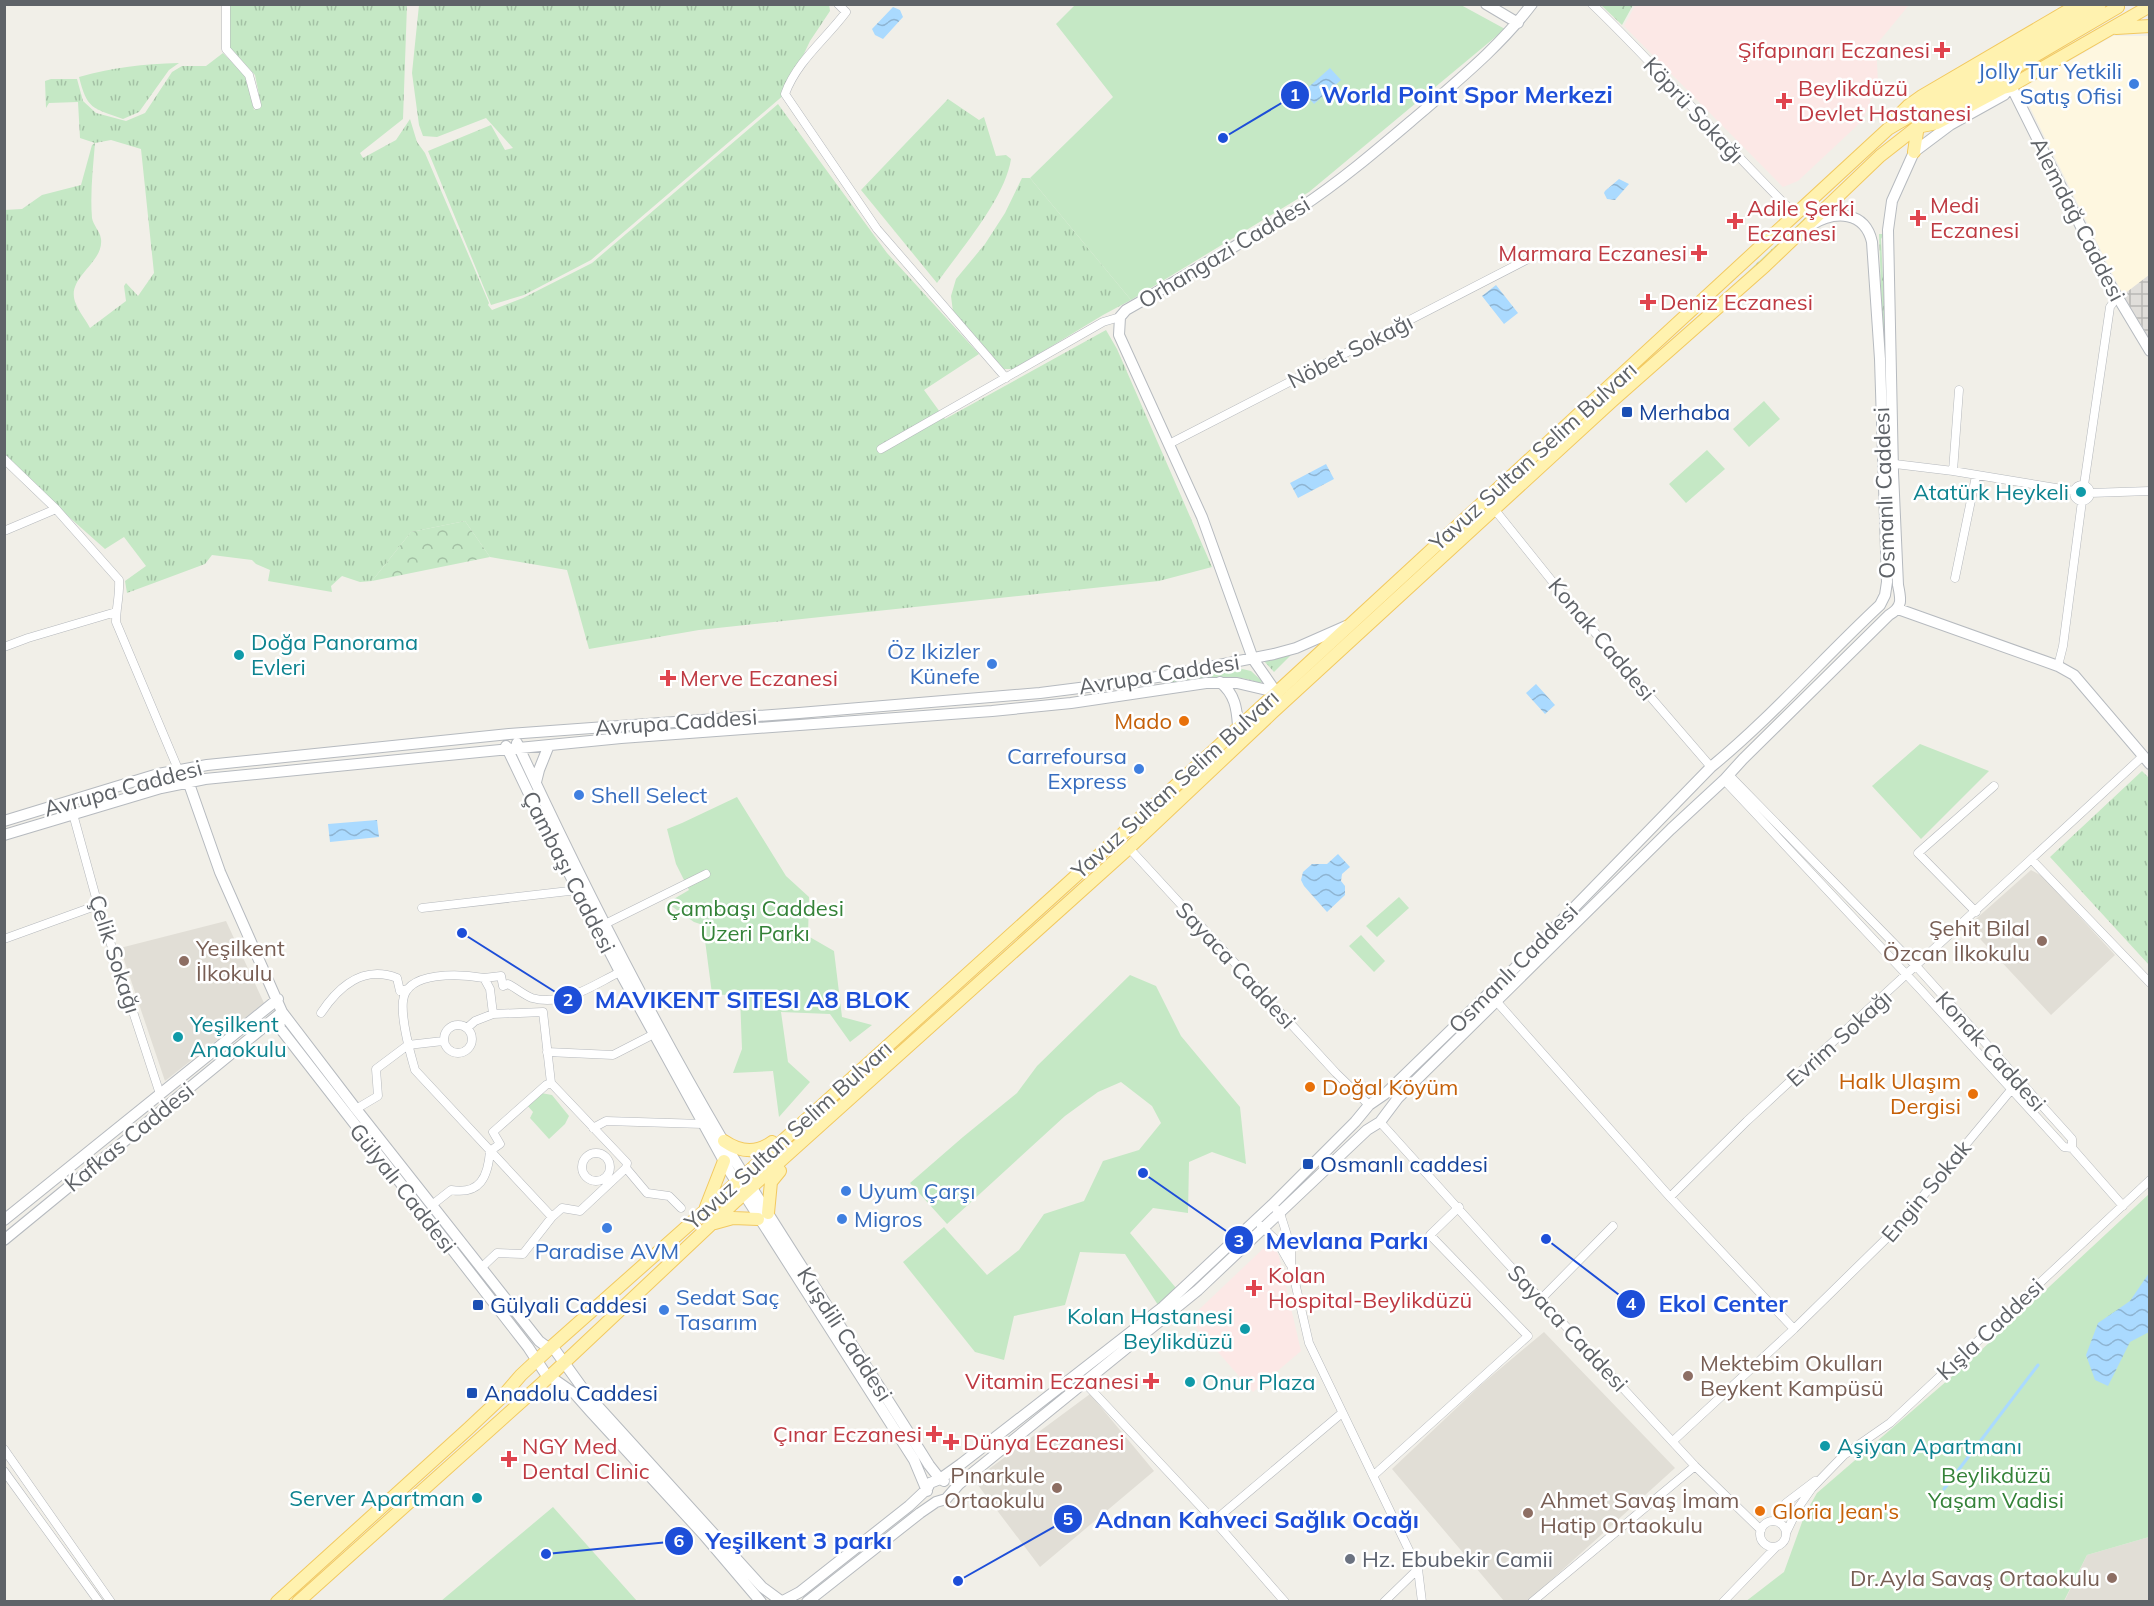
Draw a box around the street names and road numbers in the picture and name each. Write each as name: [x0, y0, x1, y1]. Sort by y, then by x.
street label: Köprü Sokağı: [1638, 51, 1750, 169]
street label: Alemdağ Caddesi: [2025, 132, 2131, 306]
street label: Orhangazi Caddesi: [1133, 190, 1315, 314]
street label: Nöbet Sokağı: [1283, 307, 1417, 395]
street label: Yavuz Sultan Selim Bulvarı: [1423, 355, 1642, 557]
street label: Osmanlı Caddesi: [1867, 407, 1901, 579]
street label: Konak Caddesi: [1542, 572, 1662, 706]
street label: Avrupa Caddesi: [1077, 647, 1241, 701]
street label: Yavuz Sultan Selim Bulvarı: [1065, 683, 1284, 885]
street label: Avrupa Caddesi: [594, 702, 758, 742]
street label: Avrupa Caddesi: [41, 753, 205, 823]
street label: Çambaşı Caddesi: [516, 786, 622, 958]
street label: Çelik Sokağı: [83, 891, 147, 1017]
street label: Sayaca Caddesi: [1170, 896, 1302, 1034]
street label: Osmanlı Caddesi: [1442, 897, 1584, 1039]
street label: Evrim Sokağı: [1781, 983, 1897, 1093]
street label: Konak Caddesi: [1930, 985, 2052, 1117]
street label: Yavuz Sultan Selim Bulvarı: [678, 1034, 897, 1236]
street label: Kafkas Caddesi: [59, 1076, 199, 1198]
street label: Gülyalı Caddesi: [344, 1117, 462, 1259]
street label: Engin Sokak: [1875, 1134, 1977, 1248]
street label: Sayaca Caddesi: [1502, 1259, 1634, 1397]
street label: Kuşdili Caddesi: [791, 1262, 899, 1406]
street label: Kışla Caddesi: [1930, 1272, 2050, 1386]

